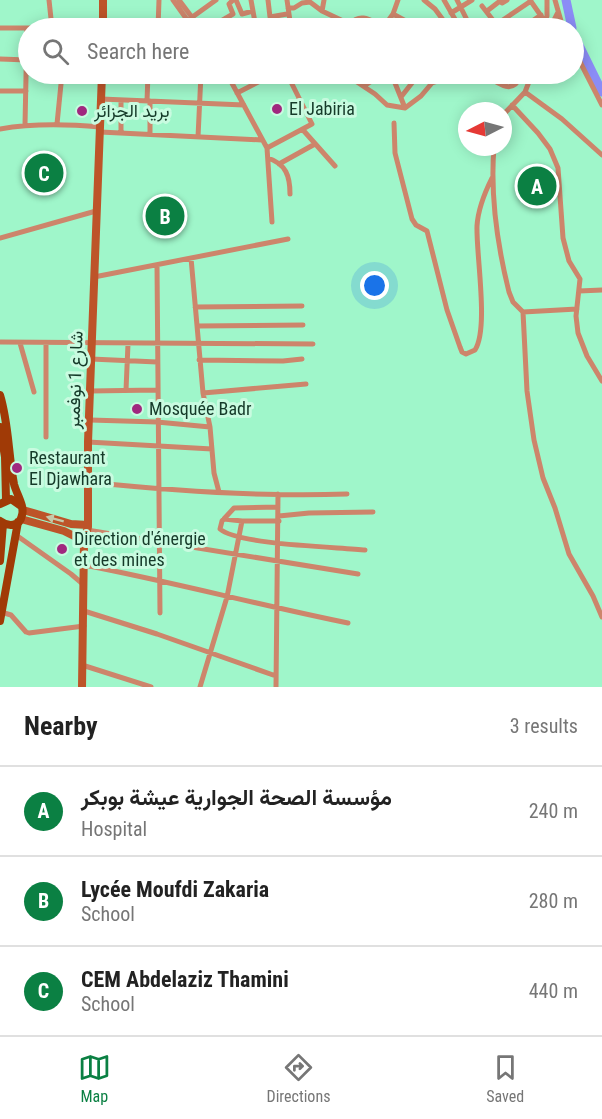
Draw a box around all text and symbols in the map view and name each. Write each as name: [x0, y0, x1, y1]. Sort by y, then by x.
search box: [18, 18, 584, 84]
icon: search: [39, 35, 72, 68]
text: Search here: [87, 39, 189, 64]
place label: El Jabiria: [289, 98, 355, 119]
place label: بريد الجزائر: [93, 100, 170, 122]
marker: El Jabiria: [270, 102, 284, 116]
north arrow: [458, 102, 512, 156]
marker: بريد الجزائر: [75, 104, 89, 118]
pin: C: [24, 150, 63, 195]
pin: A: [518, 164, 556, 208]
pin: B: [146, 194, 184, 238]
your location: [360, 271, 389, 300]
street label: شارع 1 نوفمبر: [62, 331, 89, 431]
place label: Mosquée Badr: [149, 398, 252, 419]
marker: Mosquée Badr: [130, 402, 144, 416]
place label: Restaurant El Djawhara: [29, 447, 112, 489]
marker: Restaurant El Djawhara: [10, 461, 24, 475]
one-way arrow: [46, 514, 64, 524]
place label: Direction d'énergie et des mines: [74, 528, 206, 570]
marker: Direction d'énergie et des mines: [55, 542, 69, 556]
text: Nearby: [24, 711, 98, 741]
text: 3 results: [510, 714, 578, 738]
text: مؤسسة الصحة الجوارية عيشة بوبكر: [81, 785, 392, 810]
text: A: [38, 799, 49, 823]
text: 240 m: [529, 799, 578, 823]
text: Hospital: [81, 817, 147, 841]
text: Lycée Moufdi Zakaria: [81, 877, 269, 902]
text: B: [38, 889, 49, 913]
text: 280 m: [529, 889, 578, 913]
text: School: [81, 902, 135, 926]
text: CEM Abdelaziz Thamini: [81, 967, 289, 992]
text: C: [38, 979, 49, 1003]
text: 440 m: [529, 979, 578, 1003]
text: School: [81, 992, 135, 1016]
tab: Map: [78, 1051, 111, 1106]
tab: Directions: [267, 1051, 330, 1106]
tab: Saved: [486, 1051, 524, 1106]

